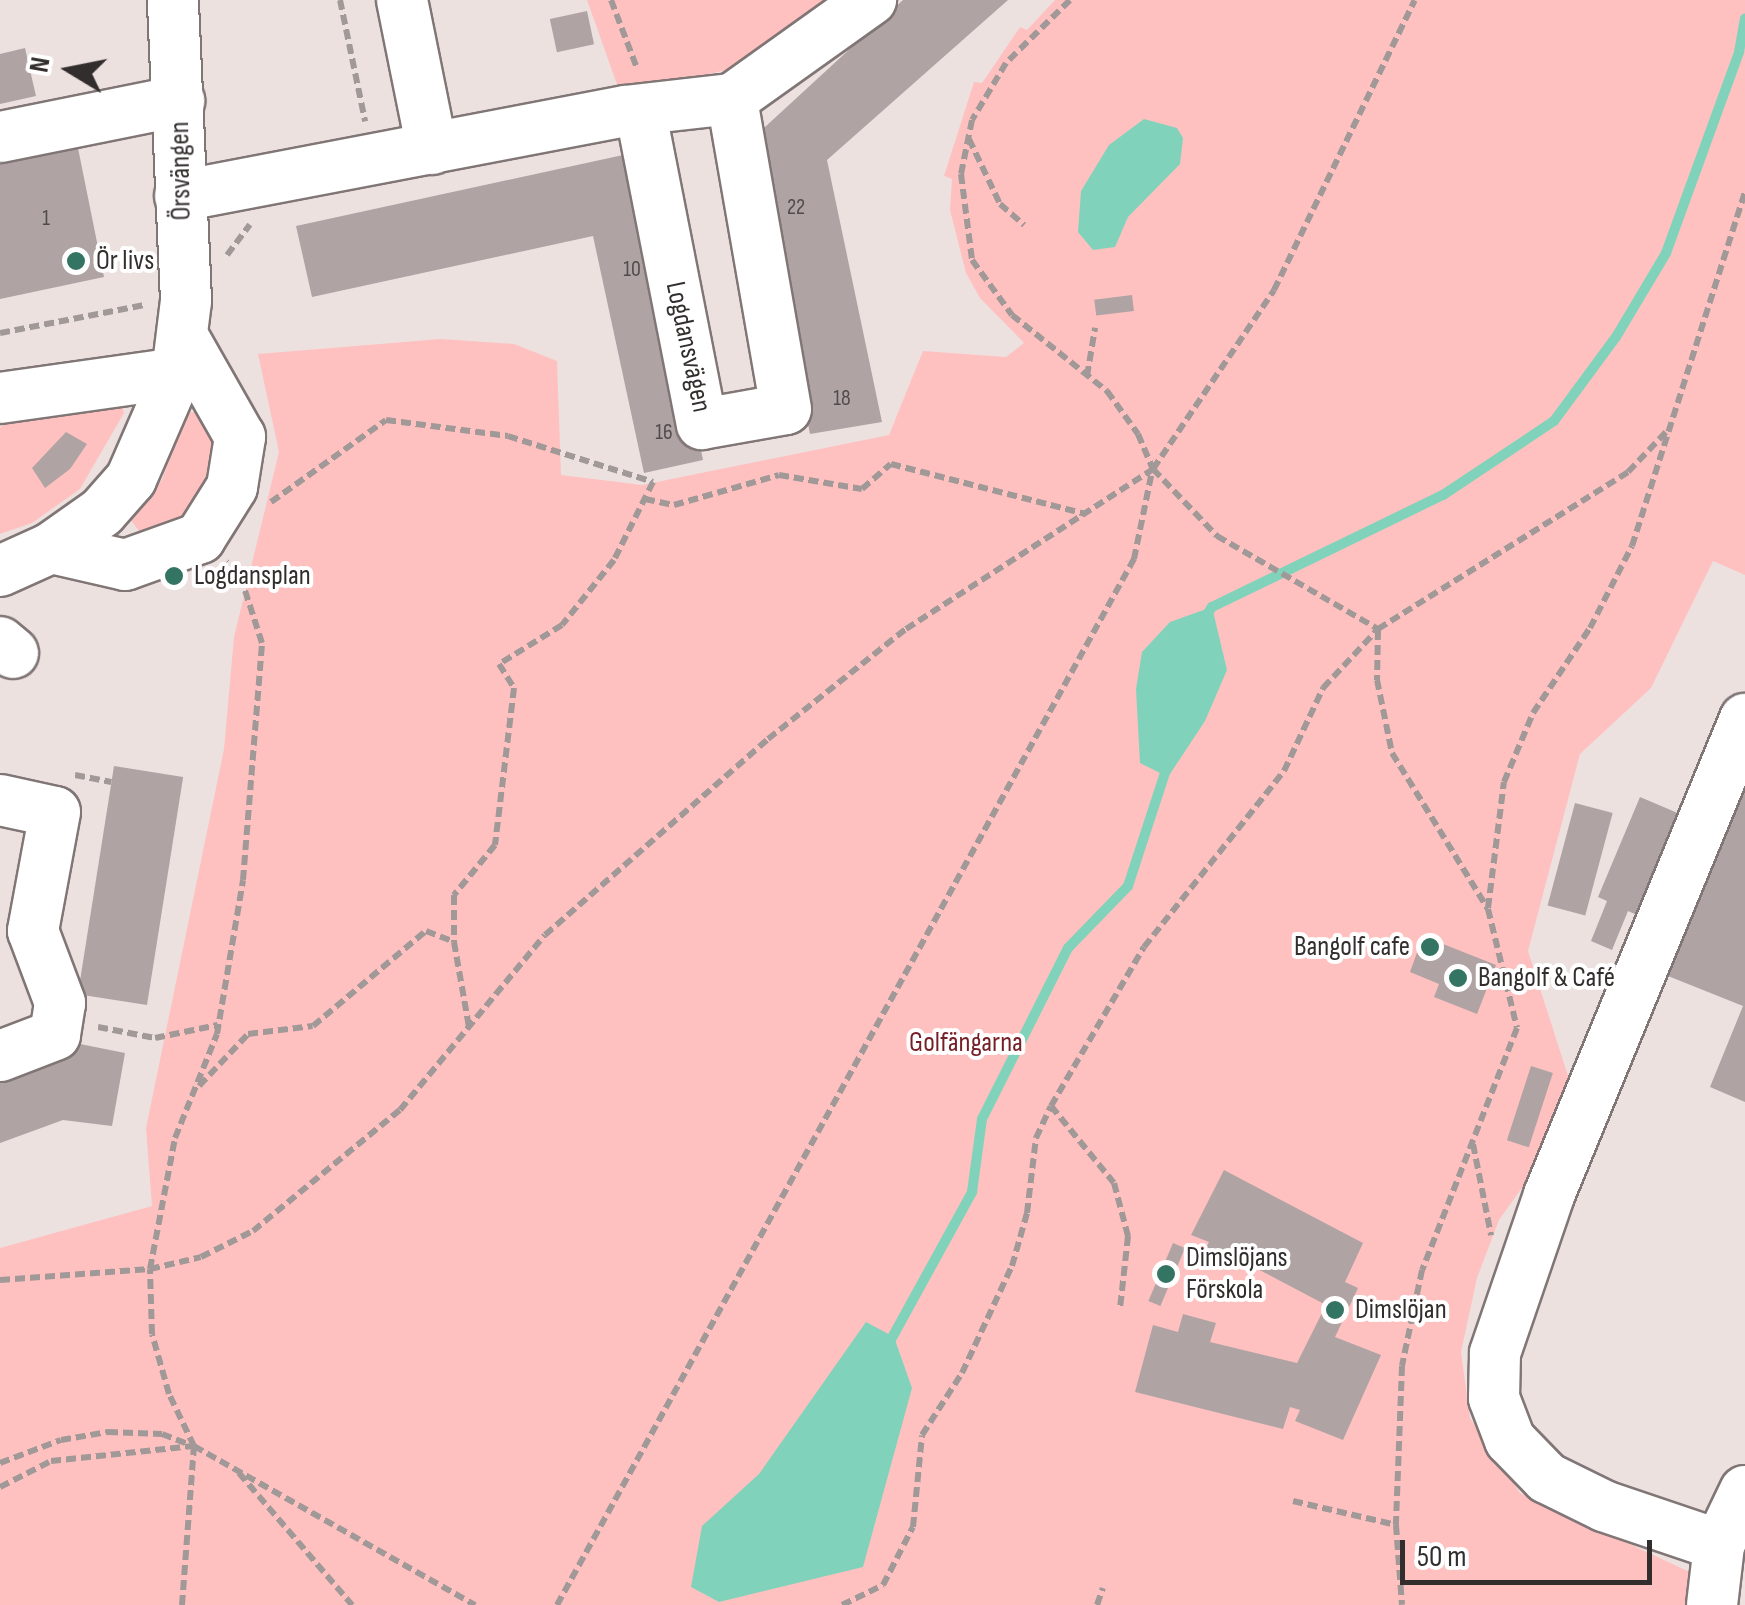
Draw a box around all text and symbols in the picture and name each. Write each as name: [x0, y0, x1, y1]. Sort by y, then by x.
north arrow: [20, 20, 120, 120]
text: N: [22, 54, 58, 75]
street label: Örsvängen: [163, 121, 199, 221]
house number: 22: [787, 195, 805, 221]
house number: 1: [42, 206, 50, 232]
place label: Ör livs: [96, 244, 154, 278]
marker: Ör livs: [65, 250, 87, 272]
house number: 10: [623, 257, 641, 283]
street label: Logdansvägen: [658, 279, 718, 415]
house number: 18: [833, 386, 851, 412]
house number: 16: [655, 420, 673, 446]
place label: Logdansplan: [194, 559, 311, 593]
marker: Logdansplan: [163, 565, 185, 587]
place label: Bangolf cafe: [1294, 930, 1410, 964]
marker: Bangolf cafe: [1419, 936, 1441, 958]
place label: Bangolf & Café: [1478, 961, 1615, 995]
marker: Bangolf & Café: [1447, 967, 1469, 989]
park label: Golfängarna: [909, 1026, 1023, 1060]
place label: Dimslöjans Förskola: [1186, 1241, 1288, 1307]
marker: Dimslöjans Förskola: [1155, 1263, 1177, 1285]
place label: Dimslöjan: [1355, 1293, 1447, 1327]
marker: Dimslöjan: [1324, 1299, 1346, 1321]
scale bar: [1405, 1520, 1658, 1582]
text: 50 m: [1417, 1539, 1466, 1575]

